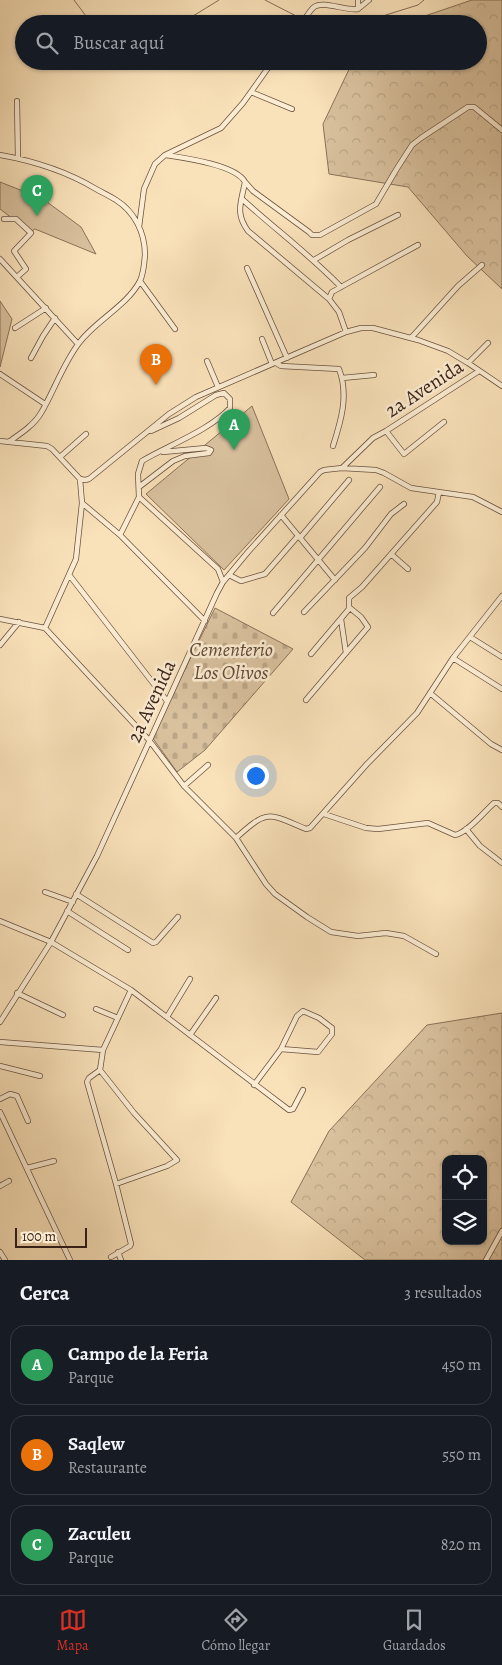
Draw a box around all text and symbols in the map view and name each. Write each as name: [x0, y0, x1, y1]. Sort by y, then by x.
search box: [15, 15, 487, 70]
icon: search: [33, 29, 61, 57]
text: Buscar aquí: [73, 30, 164, 56]
pin: C: [21, 175, 53, 216]
pin: B: [140, 344, 172, 385]
street label: 2a Avenida: [380, 353, 469, 424]
pin: A: [218, 409, 250, 450]
park label: Cementerio Los Olivos: [189, 636, 273, 686]
street label: 2a Avenida: [121, 655, 183, 747]
your location: [243, 763, 269, 789]
map controls: [442, 1155, 487, 1245]
button: locate: [442, 1155, 487, 1200]
button: layers: [442, 1200, 487, 1245]
scale bar: [15, 1225, 88, 1248]
text: 100 m: [22, 1227, 56, 1246]
text: Cerca: [20, 1279, 70, 1307]
text: 3 resultados: [404, 1282, 482, 1304]
text: Campo de la Feria: [68, 1341, 208, 1367]
text: A: [32, 1354, 42, 1376]
text: 450 m: [442, 1354, 481, 1376]
text: Parque: [68, 1367, 114, 1389]
text: Saqlew: [68, 1431, 125, 1457]
text: B: [32, 1444, 42, 1466]
text: 550 m: [442, 1444, 481, 1466]
text: Restaurante: [68, 1457, 147, 1479]
text: Zaculeu: [68, 1521, 131, 1547]
text: C: [32, 1534, 42, 1556]
text: 820 m: [441, 1534, 481, 1556]
text: Parque: [68, 1547, 114, 1569]
tab: Mapa: [56, 1606, 89, 1655]
tab: Cómo llegar: [202, 1606, 270, 1655]
tab: Guardados: [383, 1606, 446, 1655]

